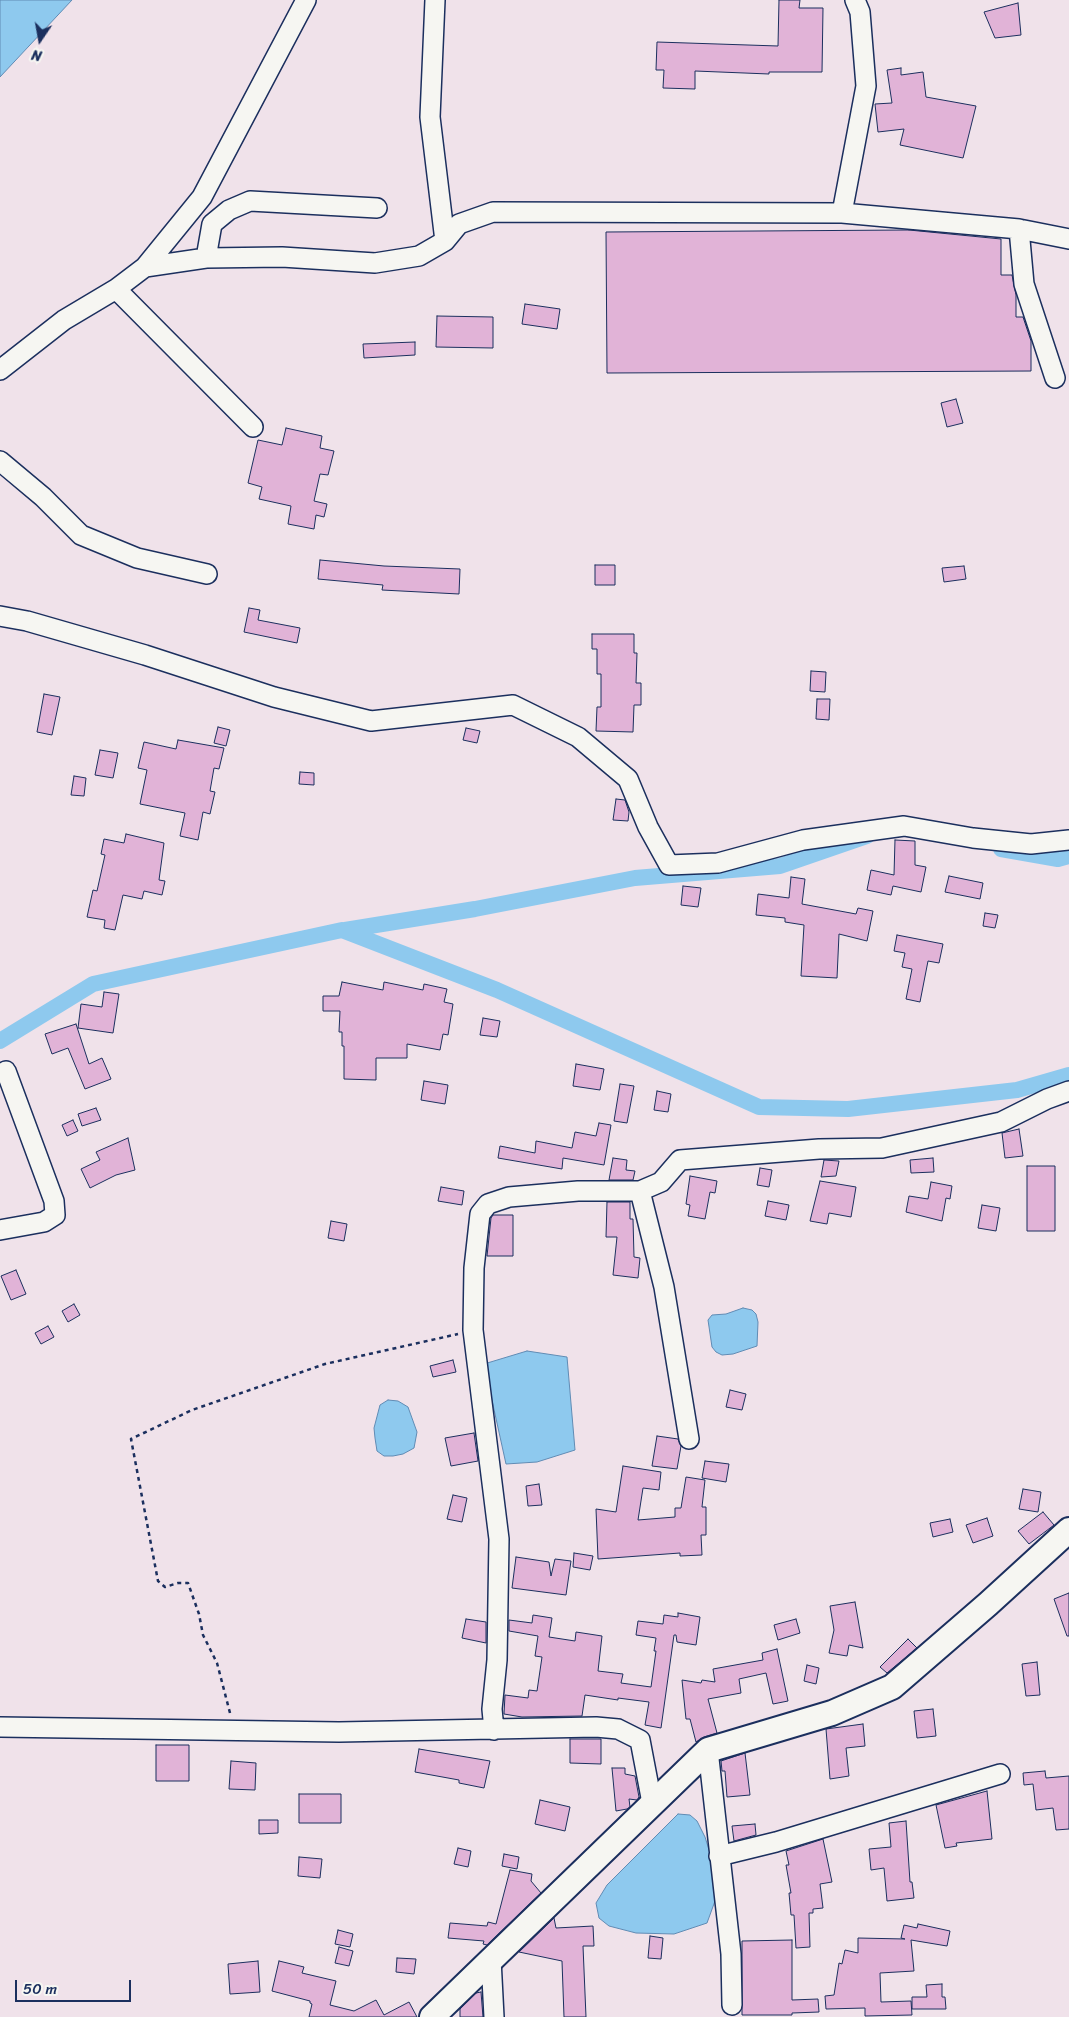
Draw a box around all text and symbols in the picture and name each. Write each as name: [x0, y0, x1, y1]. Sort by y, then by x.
north arrow: [15, 15, 65, 65]
text: N: [29, 42, 44, 68]
scale bar: [18, 1970, 134, 2002]
text: 50 m: [23, 1976, 57, 2002]

